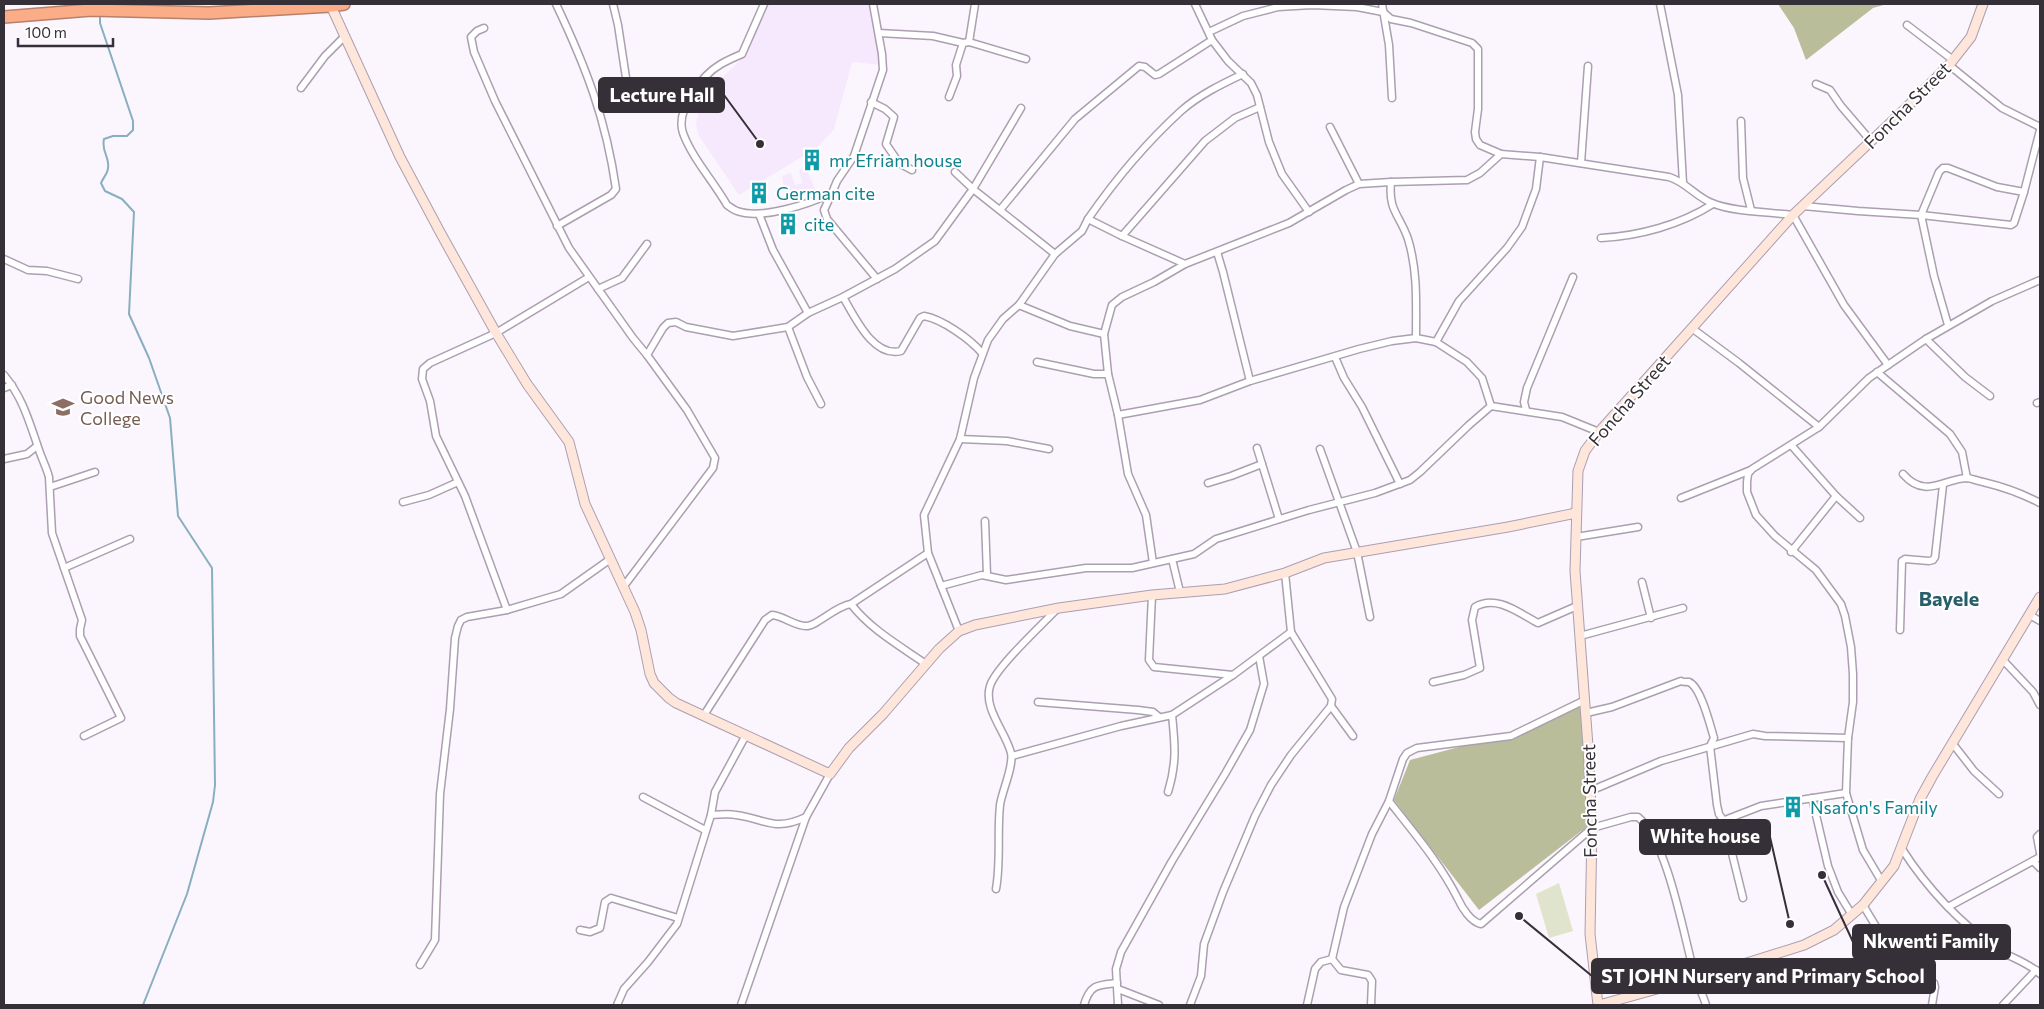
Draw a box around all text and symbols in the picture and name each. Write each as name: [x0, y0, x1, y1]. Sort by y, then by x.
scale bar: [18, 15, 112, 47]
text: 100 m: [25, 23, 67, 41]
street label: Foncha Street: [1859, 57, 1955, 153]
callout: Lecture Hall: [599, 78, 724, 112]
text: Lecture Hall: [610, 83, 714, 106]
building icon: mr Efriam house: [799, 147, 825, 173]
place label: mr Efriam house: [829, 149, 962, 171]
building icon: German cite: [746, 180, 772, 206]
place label: German cite: [776, 182, 875, 204]
building icon: cite: [775, 211, 801, 237]
place label: cite: [804, 213, 834, 235]
street label: Foncha Street: [1583, 350, 1675, 450]
place label: Good News College: [80, 386, 174, 429]
school or university icon: Good News College: [50, 394, 76, 420]
district label: Bayele: [1919, 586, 1979, 610]
street label: Foncha Street: [1577, 744, 1601, 858]
building icon: Nsafon's Family: [1780, 794, 1806, 820]
place label: Nsafon's Family: [1810, 796, 1938, 818]
callout: White house: [1640, 820, 1770, 854]
text: White house: [1650, 824, 1760, 847]
callout: Nkwenti Family: [1853, 925, 2010, 959]
text: Nkwenti Family: [1863, 929, 2000, 952]
callout: ST JOHN Nursery and Primary School: [1592, 959, 1935, 993]
text: ST JOHN Nursery and Primary School: [1601, 964, 1925, 987]

